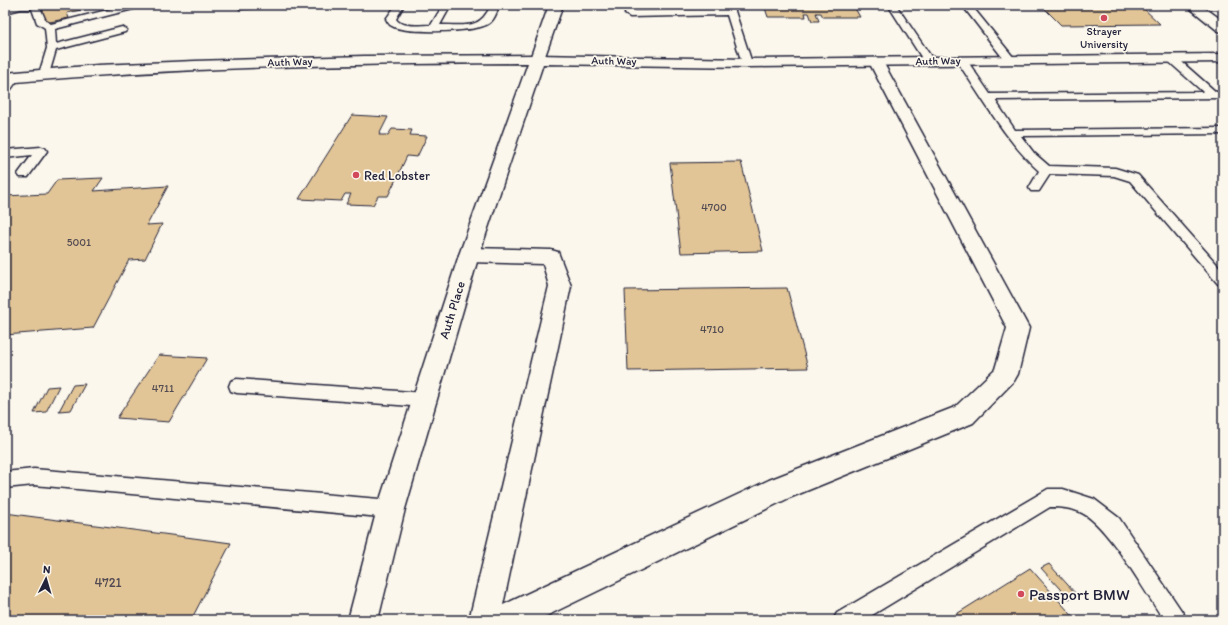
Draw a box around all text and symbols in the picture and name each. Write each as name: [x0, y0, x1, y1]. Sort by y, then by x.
marker: Strayer University: [1099, 13, 1109, 23]
place label: Strayer University: [1080, 25, 1129, 51]
street label: Auth Way: [591, 54, 638, 68]
street label: Auth Way: [915, 54, 962, 68]
street label: Auth Way: [267, 55, 314, 69]
place label: Red Lobster: [364, 168, 430, 183]
marker: Red Lobster: [351, 170, 361, 180]
house number: 4700: [701, 201, 727, 214]
house number: 5001: [67, 236, 91, 249]
street label: Auth Place: [436, 279, 468, 341]
house number: 4710: [700, 323, 724, 336]
house number: 4711: [152, 382, 174, 395]
north arrow: [26, 559, 66, 599]
text: N: [43, 563, 51, 576]
house number: 4721: [94, 575, 122, 590]
place label: Passport BMW: [1029, 585, 1130, 604]
marker: Passport BMW: [1016, 589, 1026, 599]

